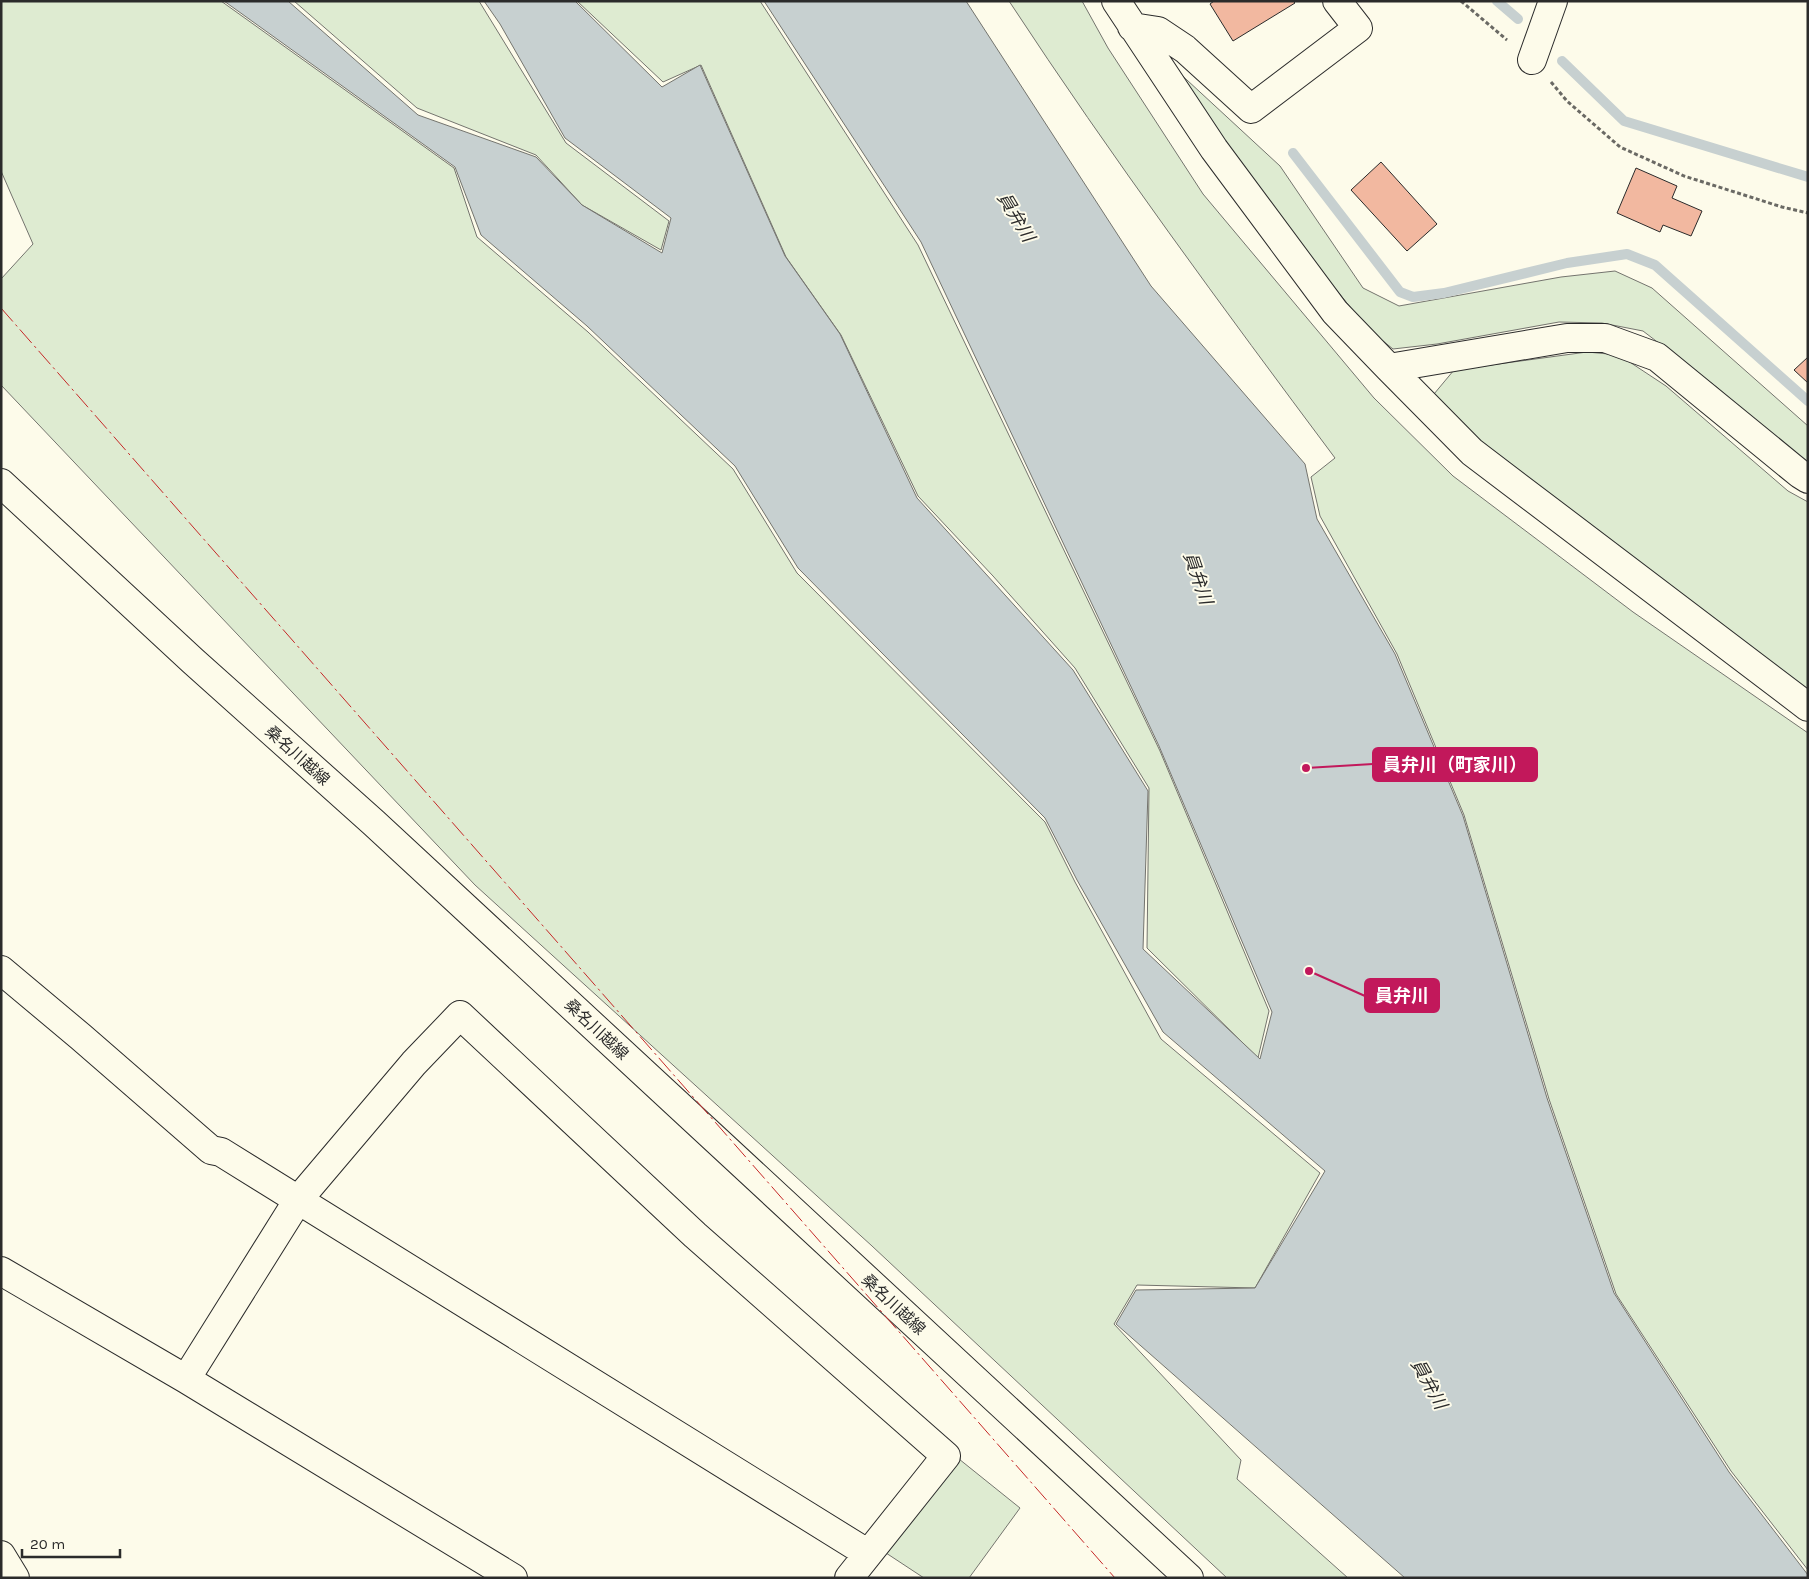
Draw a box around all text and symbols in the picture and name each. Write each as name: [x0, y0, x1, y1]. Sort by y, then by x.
water label: 員弁川: [993, 188, 1040, 248]
water label: 員弁川: [1179, 549, 1218, 609]
street label: 桑名川越線: [262, 722, 334, 789]
callout: 員弁川（町家川）: [1373, 748, 1537, 781]
text: 員弁川（町家川）: [1383, 754, 1527, 776]
callout: 員弁川: [1365, 979, 1439, 1012]
text: 員弁川: [1375, 985, 1429, 1007]
street label: 桑名川越線: [561, 995, 632, 1064]
street label: 桑名川越線: [858, 1270, 929, 1339]
water label: 員弁川: [1406, 1355, 1453, 1415]
scale bar: [22, 1526, 120, 1558]
text: 20 m: [30, 1535, 65, 1553]

